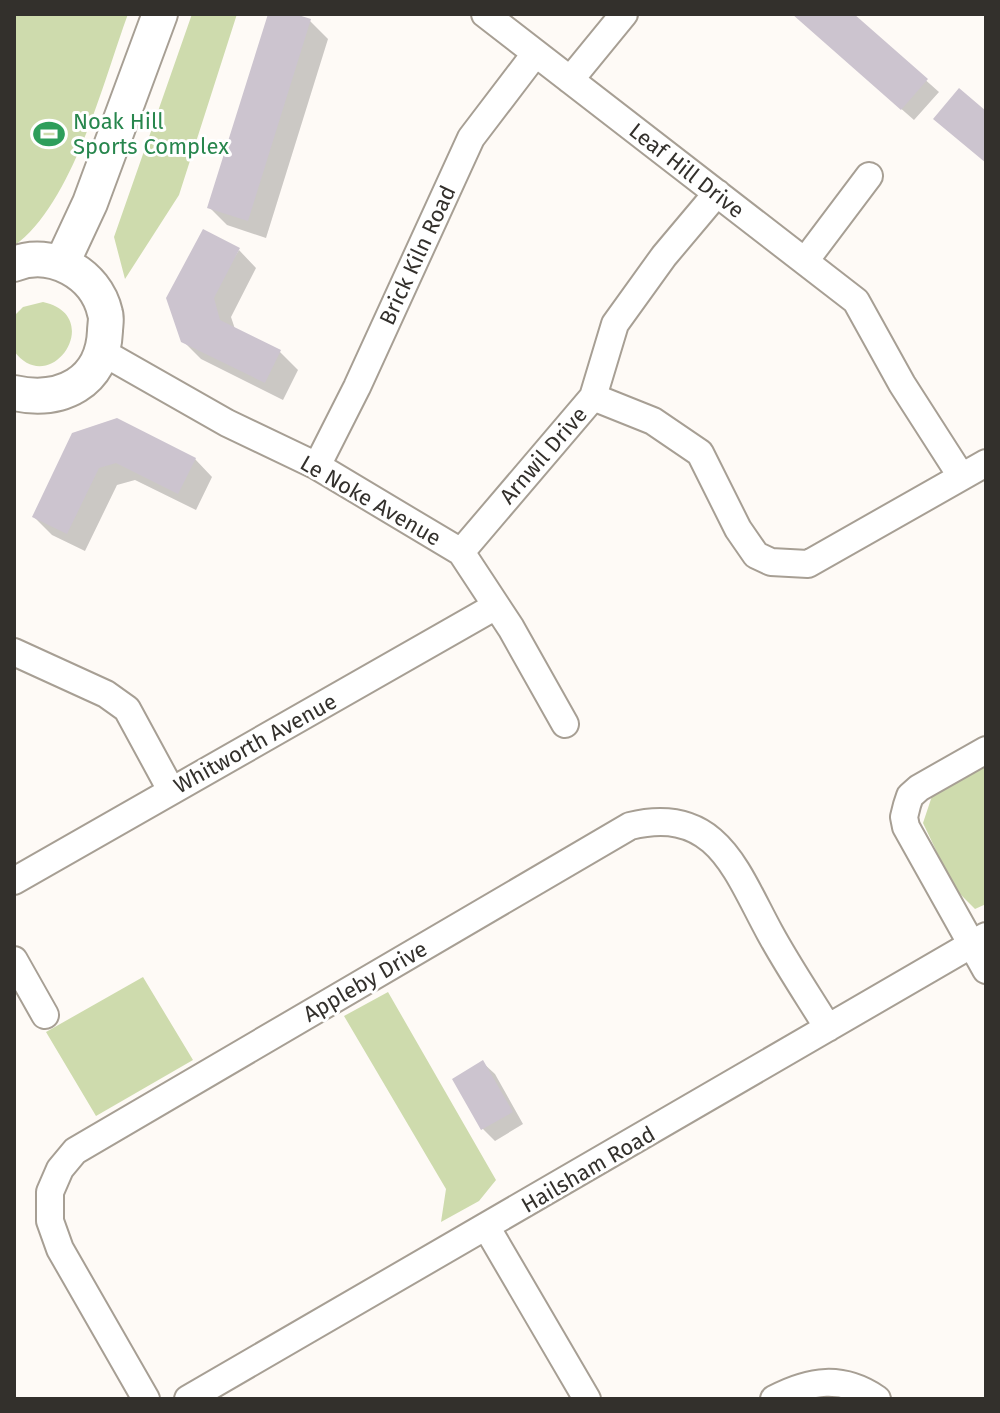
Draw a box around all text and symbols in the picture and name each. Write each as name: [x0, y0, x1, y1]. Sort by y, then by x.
place label: Noak Hill Sports Complex: [73, 108, 229, 160]
sports icon: Noak Hill Sports Complex: [32, 117, 66, 151]
street label: Leaf Hill Drive: [624, 117, 750, 224]
street label: Brick Kiln Road: [373, 181, 462, 329]
street label: Arnwil Drive: [494, 401, 593, 509]
street label: Le Noke Avenue: [296, 449, 446, 552]
street label: Whitworth Avenue: [169, 688, 341, 799]
street label: Appleby Drive: [299, 935, 432, 1028]
street label: Hailsham Road: [516, 1120, 660, 1219]

